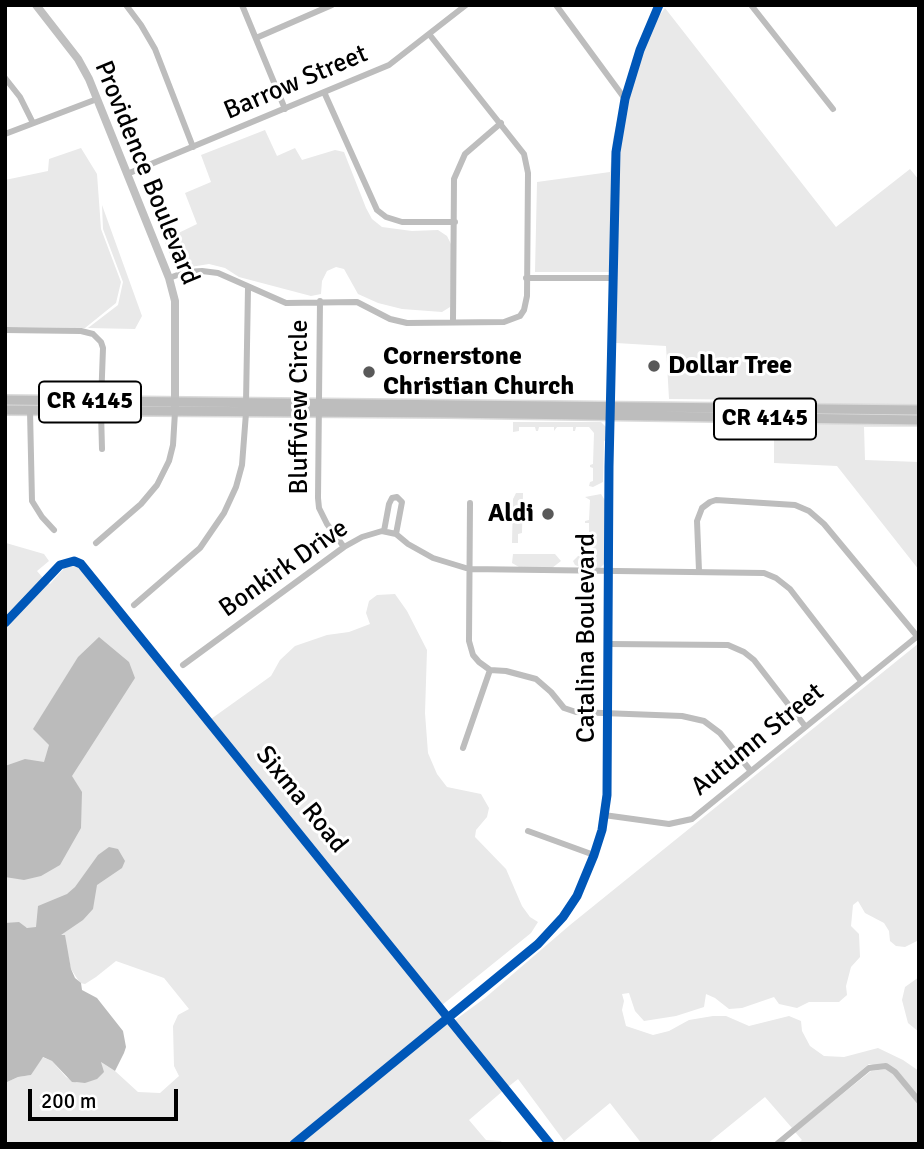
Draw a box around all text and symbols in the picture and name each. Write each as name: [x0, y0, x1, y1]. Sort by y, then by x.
street label: Barrow Street: [219, 39, 373, 127]
street label: Providence Boulevard: [87, 57, 205, 289]
street label: Bluffview Circle: [284, 319, 316, 495]
place label: Cornerstone Christian Church: [383, 341, 574, 402]
place label: Dollar Tree: [668, 350, 792, 382]
marker: Dollar Tree: [646, 358, 662, 374]
marker: Cornerstone Christian Church: [361, 364, 377, 380]
road number: CR 4145: [39, 382, 141, 422]
road number: CR 4145: [714, 398, 816, 440]
place label: Aldi: [488, 498, 534, 530]
marker: Aldi: [540, 506, 556, 522]
street label: Bonkirk Drive: [214, 513, 354, 625]
street label: Catalina Boulevard: [571, 533, 603, 743]
street label: Autumn Street: [685, 677, 831, 803]
street label: Sixma Road: [248, 740, 354, 860]
scale bar: [32, 1076, 182, 1120]
text: 200 m: [41, 1088, 96, 1114]

